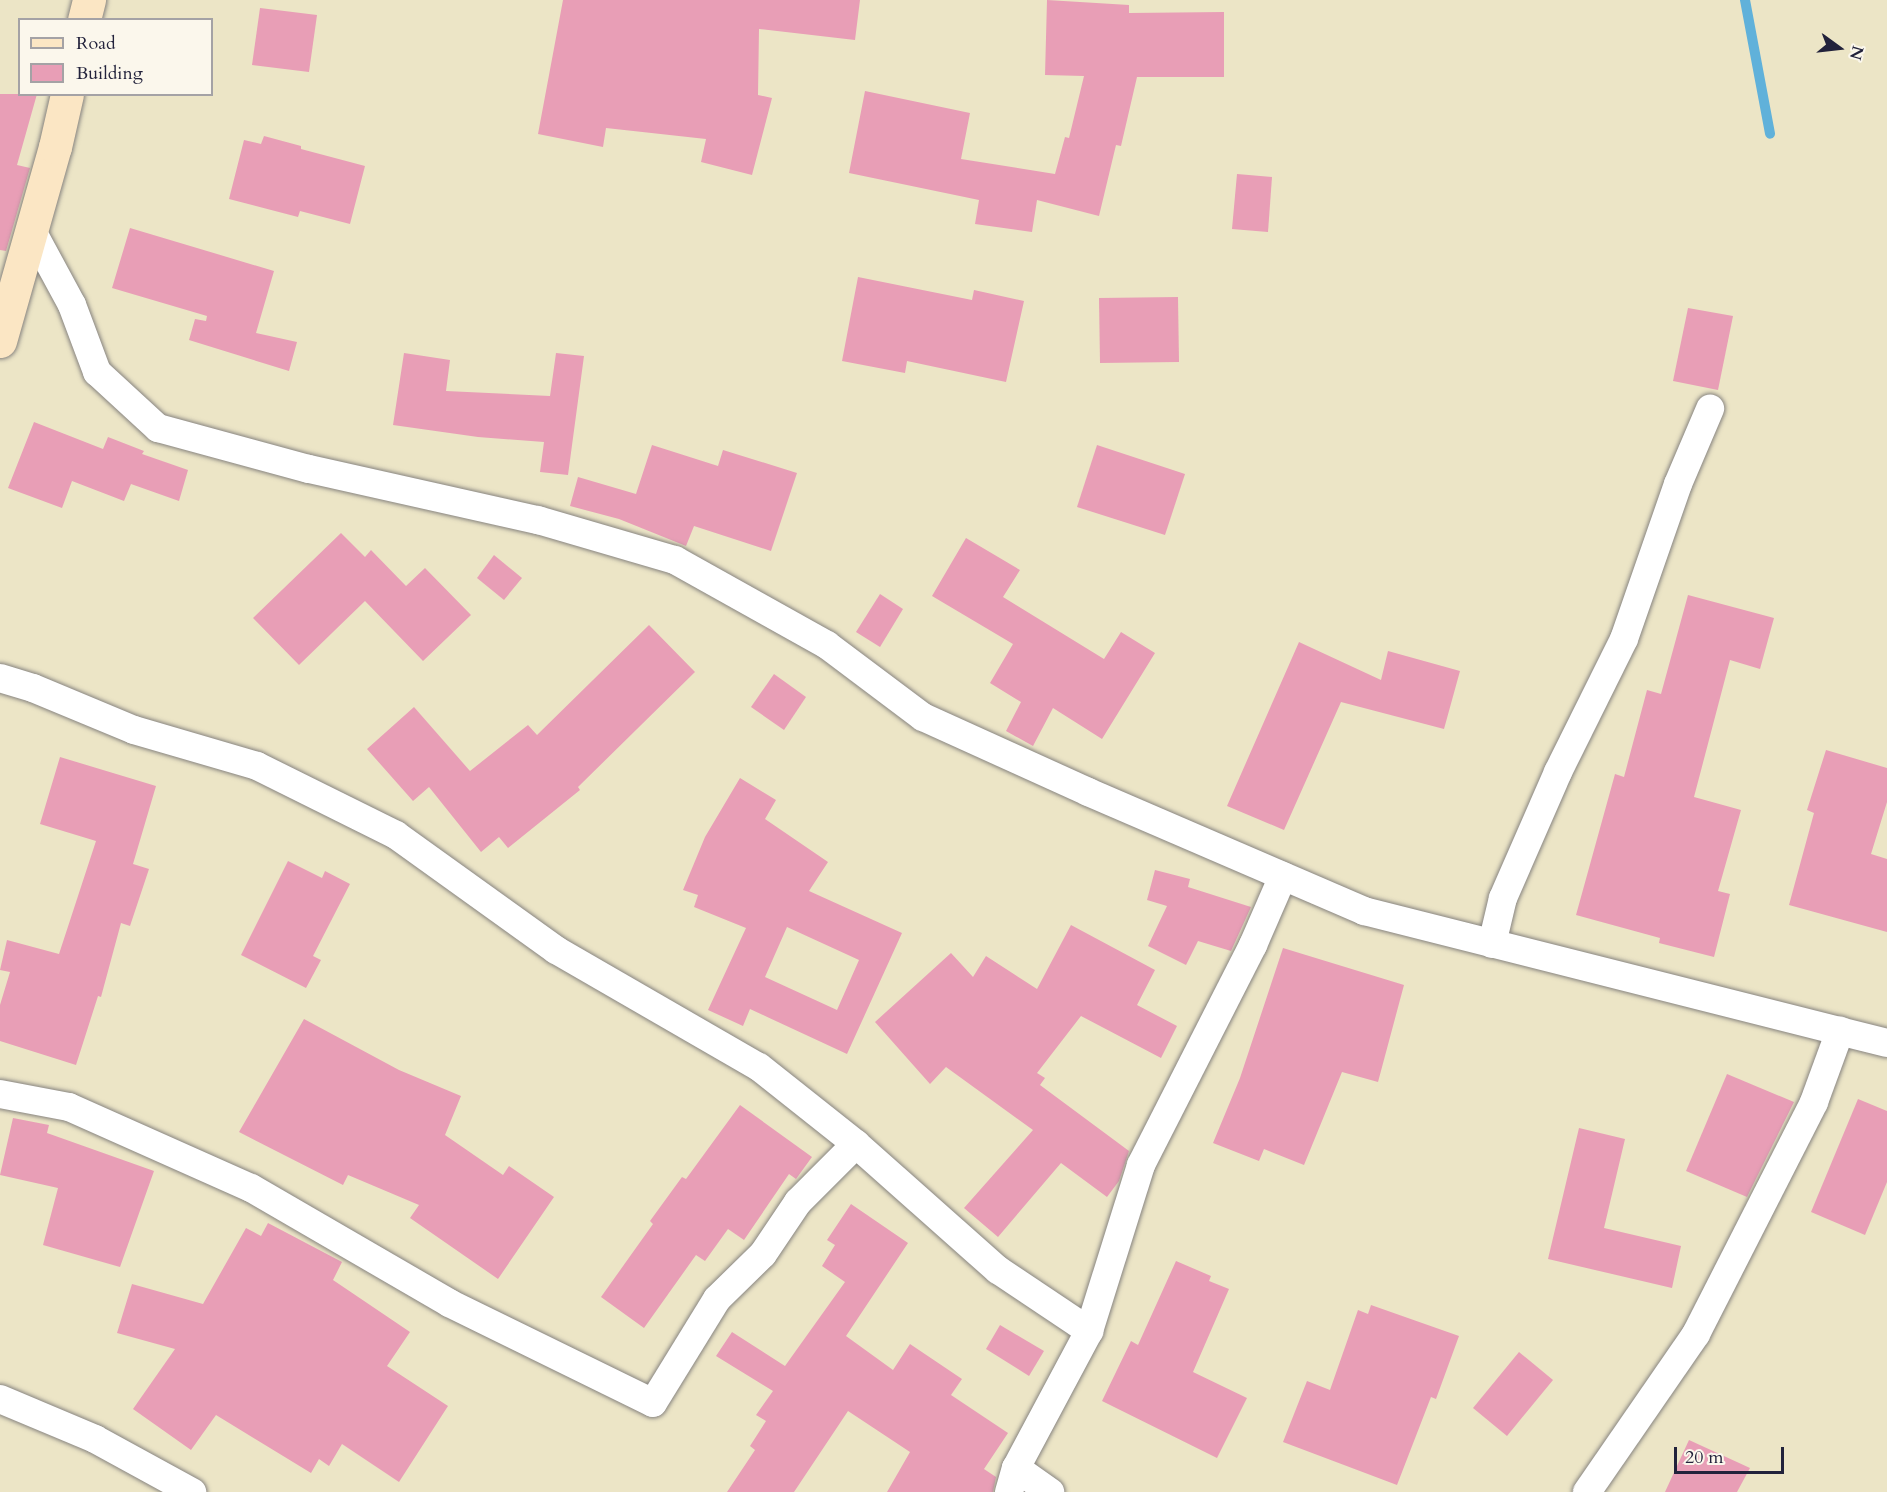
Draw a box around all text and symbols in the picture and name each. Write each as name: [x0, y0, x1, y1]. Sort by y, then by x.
legend: [18, 18, 213, 96]
north arrow: [1809, 18, 1869, 78]
text: Road: [76, 31, 116, 56]
text: N: [1844, 43, 1869, 62]
text: Building: [76, 61, 143, 86]
scale bar: [1677, 1435, 1786, 1473]
text: 20 m: [1685, 1445, 1724, 1470]

